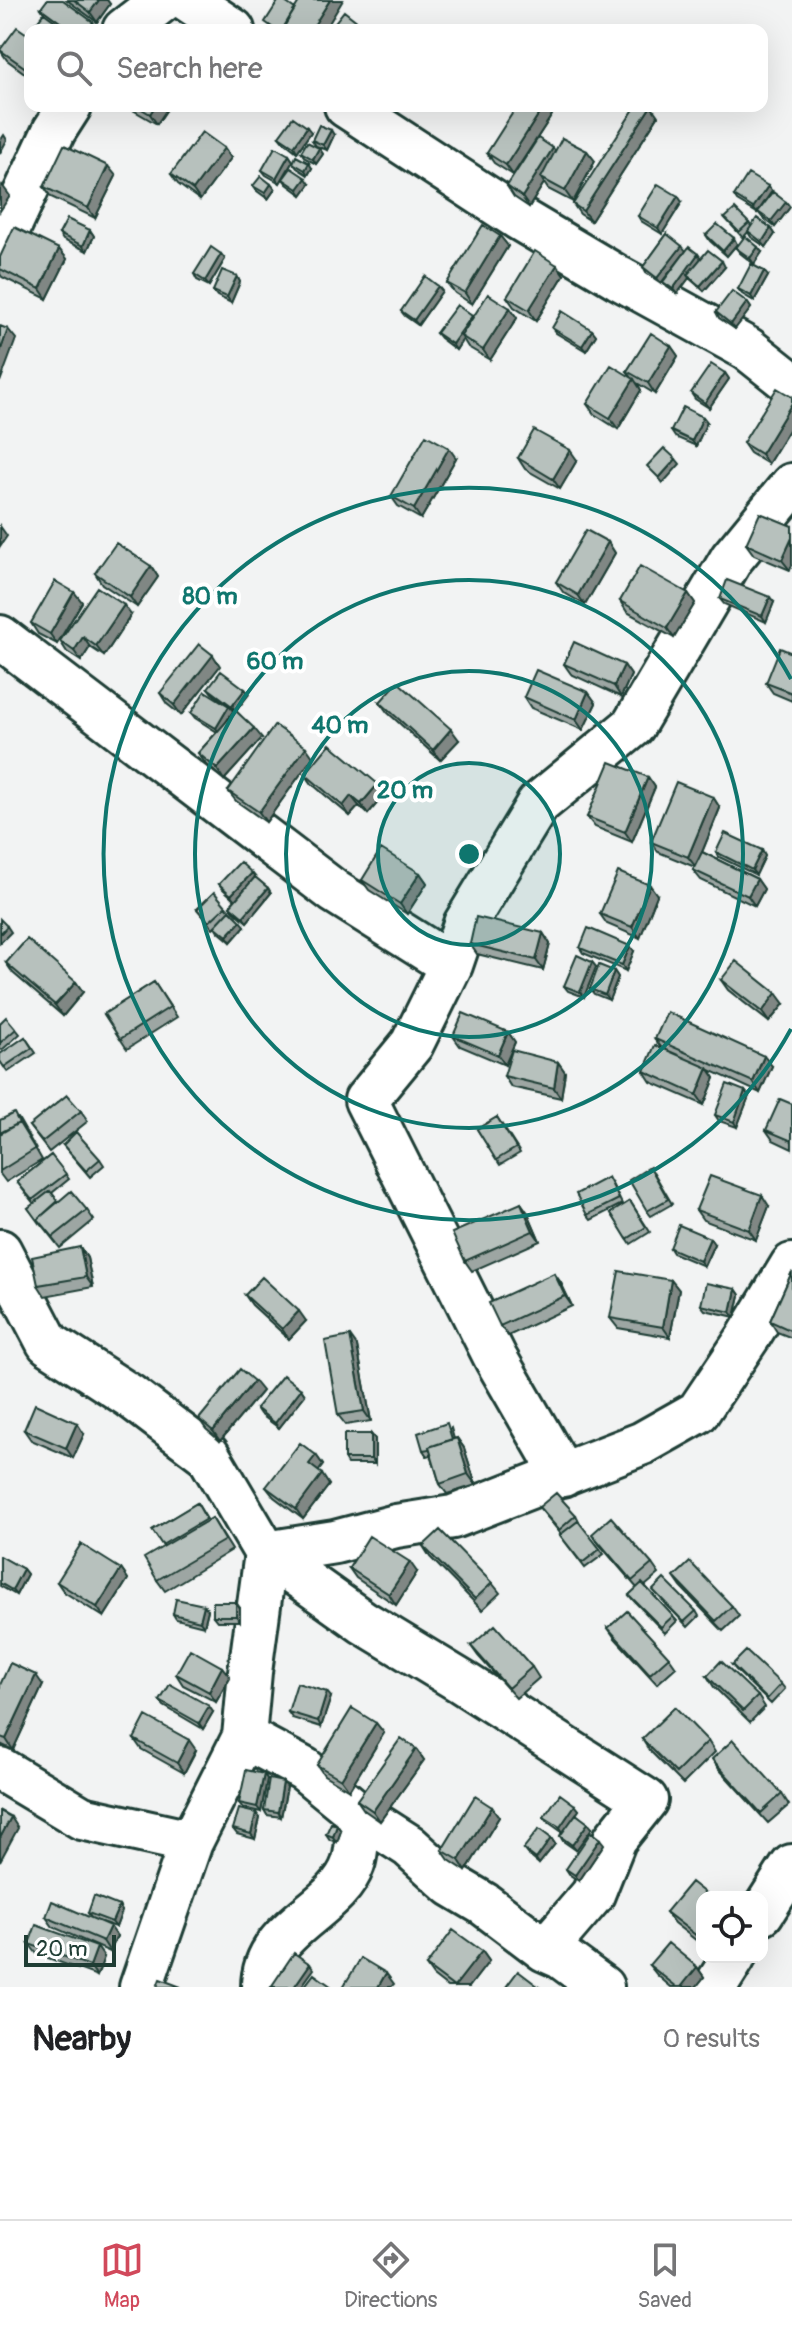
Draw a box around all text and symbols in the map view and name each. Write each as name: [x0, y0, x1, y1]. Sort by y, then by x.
search box: [24, 24, 768, 112]
icon: search: [52, 46, 96, 90]
text: Search here: [116, 50, 263, 87]
text: 80 m: [182, 582, 238, 611]
text: 60 m: [247, 647, 303, 676]
text: 40 m: [312, 711, 368, 740]
text: 20 m: [377, 776, 433, 805]
centre of rings: [455, 840, 483, 868]
map controls: [696, 1891, 768, 1963]
button: locate: [696, 1891, 768, 1963]
scale bar: [24, 1931, 116, 1967]
text: 20 m: [36, 1935, 88, 1963]
text: Nearby: [32, 2018, 131, 2061]
text: 0 results: [663, 2023, 760, 2055]
tab: Map: [100, 2238, 144, 2314]
tab: Directions: [344, 2238, 437, 2314]
tab: Saved: [637, 2238, 692, 2314]

